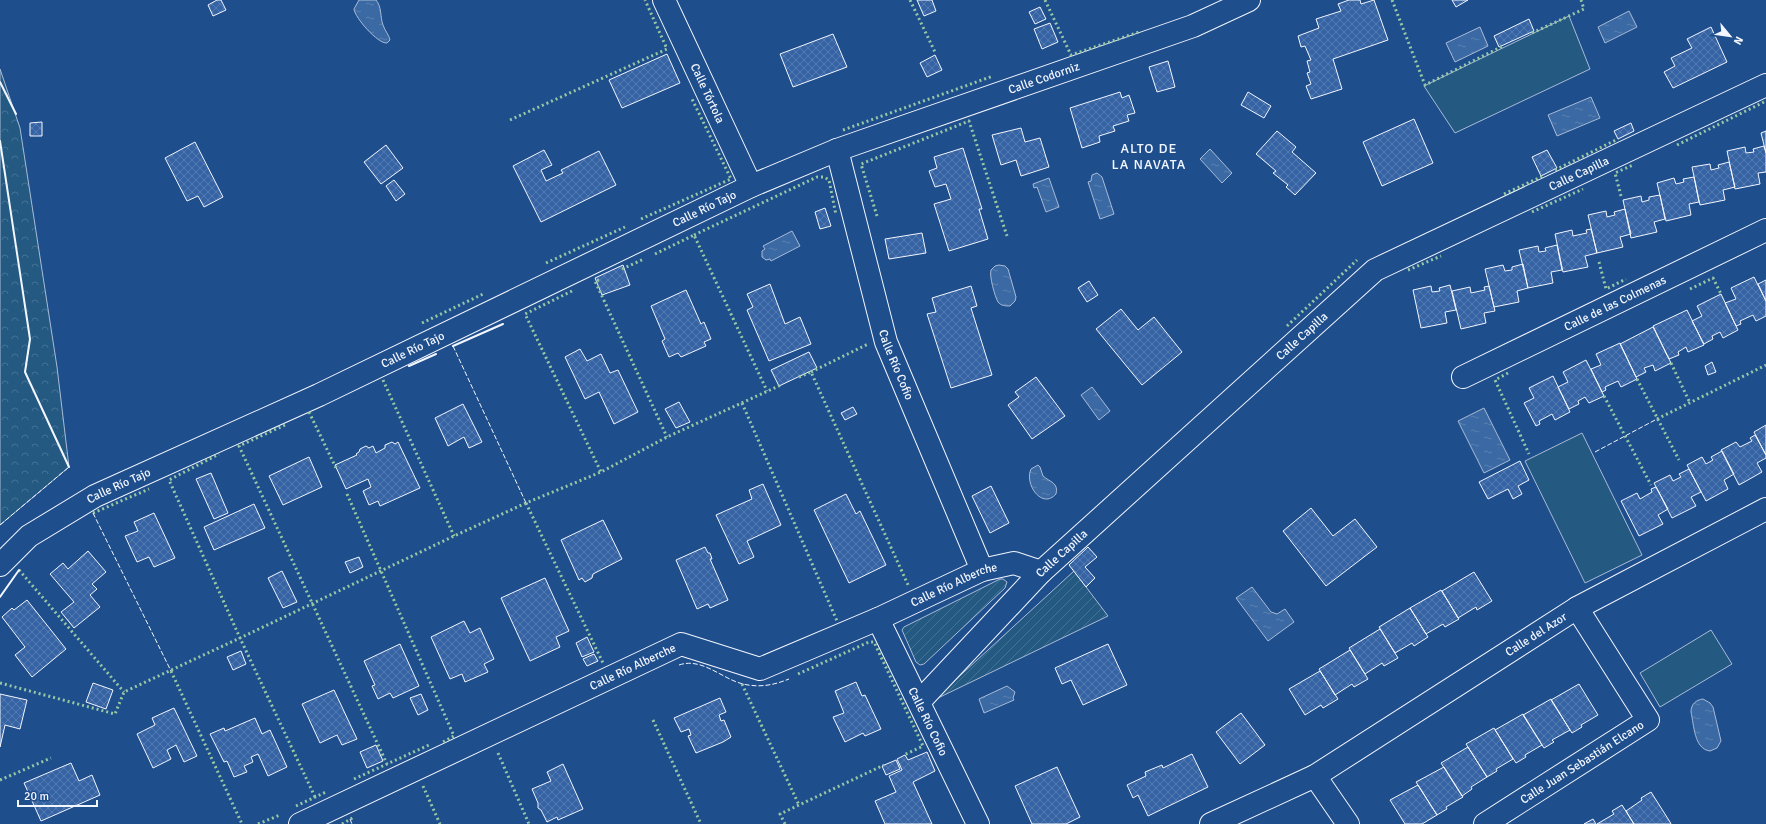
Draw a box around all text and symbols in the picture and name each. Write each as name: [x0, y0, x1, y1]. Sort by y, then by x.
north arrow: [1710, 16, 1750, 56]
text: N: [1731, 34, 1746, 47]
street label: Calle Codorniz: [1006, 59, 1082, 98]
street label: Calle Tórtola: [687, 61, 728, 126]
district label: ALTO DE LA NAVATA: [1112, 140, 1186, 173]
street label: Calle Capilla: [1547, 153, 1611, 195]
street label: Calle Río Tajo: [670, 187, 739, 231]
street label: Calle de las Colmenas: [1562, 273, 1669, 335]
street label: Calle Capilla: [1273, 309, 1331, 364]
street label: Calle Río Tajo: [379, 328, 447, 372]
street label: Calle Río Cofio: [875, 328, 917, 402]
street label: Calle Río Tajo: [84, 465, 153, 507]
street label: Calle Capilla: [1033, 527, 1091, 581]
street label: Calle Río Alberche: [908, 560, 999, 611]
street label: Calle del Azor: [1502, 609, 1570, 660]
street label: Calle Río Alberche: [587, 640, 678, 694]
street label: Calle Río Cofio: [904, 685, 951, 759]
street label: Calle Juan Sebastián Elcano: [1517, 718, 1647, 808]
scale bar: [18, 782, 97, 808]
text: 20 m: [24, 789, 49, 804]

